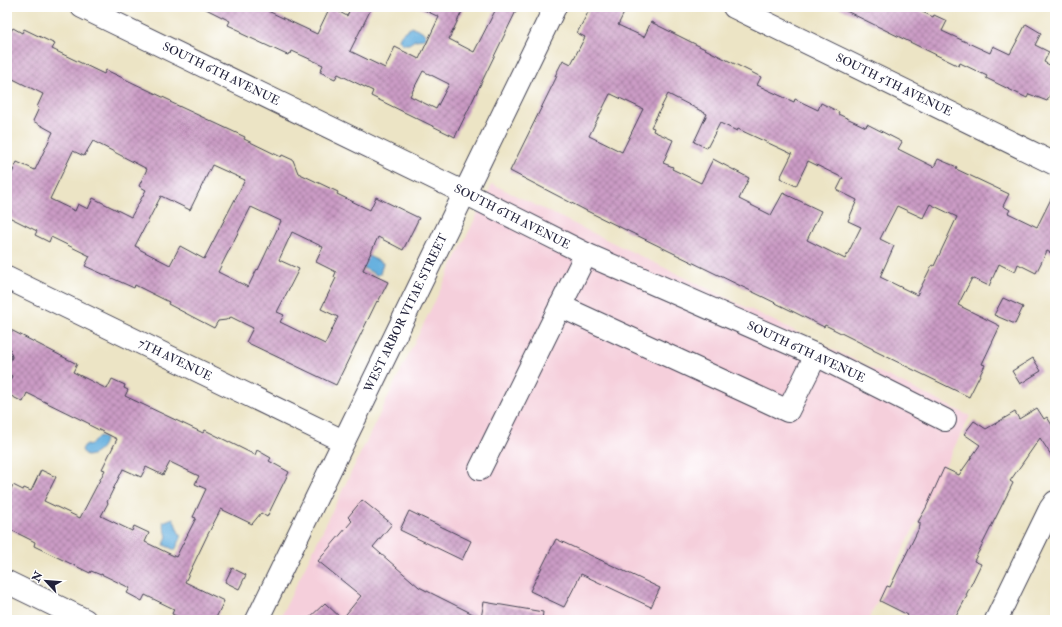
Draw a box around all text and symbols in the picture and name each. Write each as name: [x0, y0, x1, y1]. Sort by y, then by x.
street label: SOUTH 6TH AVENUE: [160, 39, 282, 109]
street label: SOUTH 5TH AVENUE: [833, 50, 955, 120]
street label: SOUTH 6TH AVENUE: [451, 181, 573, 253]
street label: WEST ARBOR VITAE STREET: [361, 231, 451, 396]
street label: SOUTH 6TH AVENUE: [745, 318, 868, 386]
street label: 7TH AVENUE: [136, 336, 215, 384]
north arrow: [26, 561, 66, 601]
text: N: [29, 569, 46, 585]

